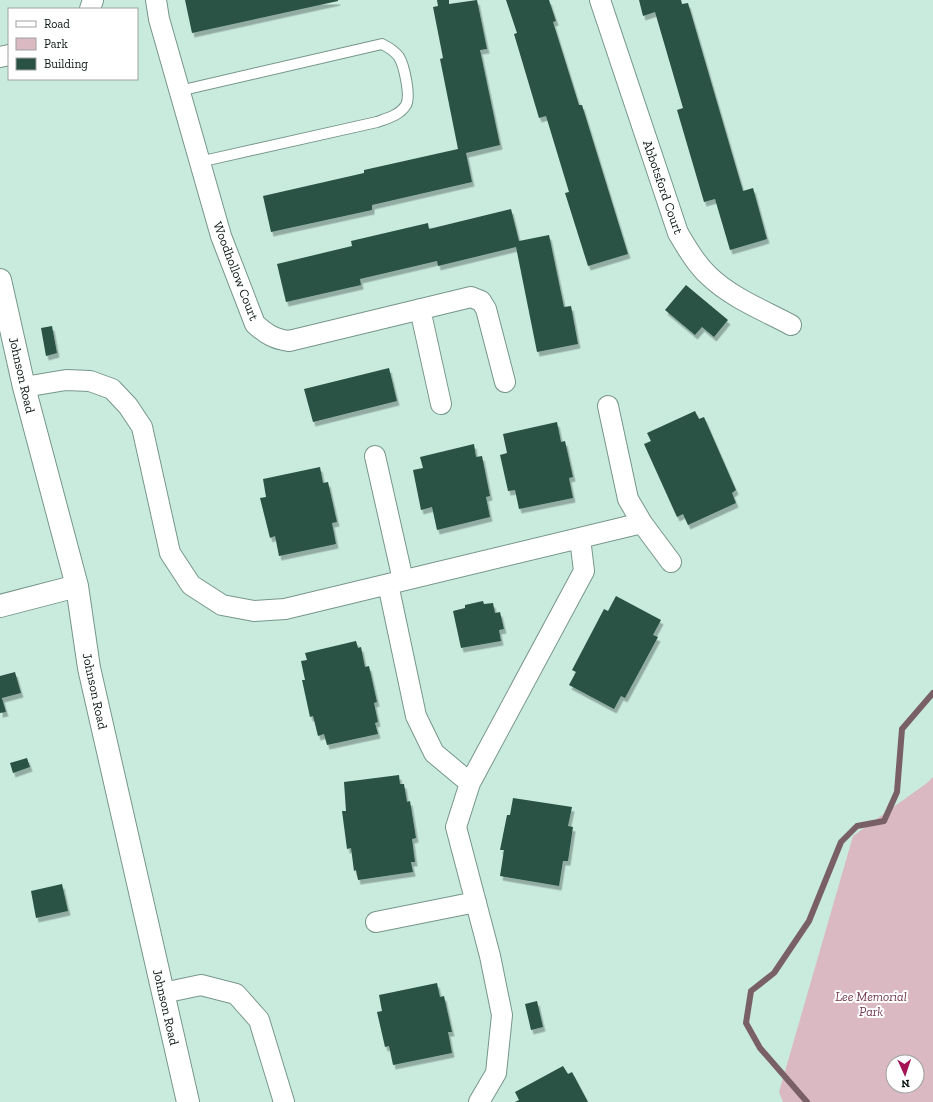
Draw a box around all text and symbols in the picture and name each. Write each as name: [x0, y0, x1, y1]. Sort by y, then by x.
legend: [8, 8, 138, 80]
text: Road: [44, 17, 70, 31]
text: Park: [44, 37, 69, 51]
text: Building: [44, 57, 88, 71]
street label: Abbotsford Court: [640, 138, 686, 236]
street label: Woodhollow Court: [210, 219, 262, 323]
street label: Johnson Road: [6, 335, 38, 415]
street label: Johnson Road: [80, 651, 110, 731]
street label: Johnson Road: [150, 967, 182, 1047]
park label: Lee Memorial Park: [835, 989, 907, 1019]
north arrow: [885, 1054, 925, 1094]
text: N: [900, 1077, 910, 1090]

